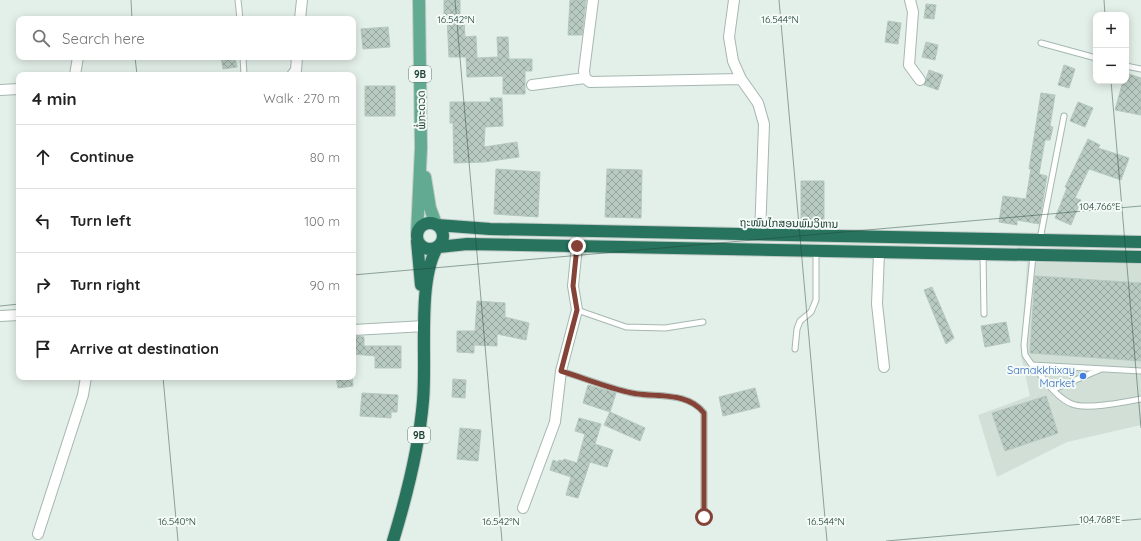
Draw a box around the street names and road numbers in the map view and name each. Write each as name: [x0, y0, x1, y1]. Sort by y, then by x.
road number: 9B: [409, 66, 431, 82]
street label: ພໍ່ກະດວດ: [413, 90, 428, 130]
street label: ຖະໜົນໄກສອນພົມວິຫານ: [740, 215, 838, 231]
road number: 9B: [408, 427, 430, 443]

